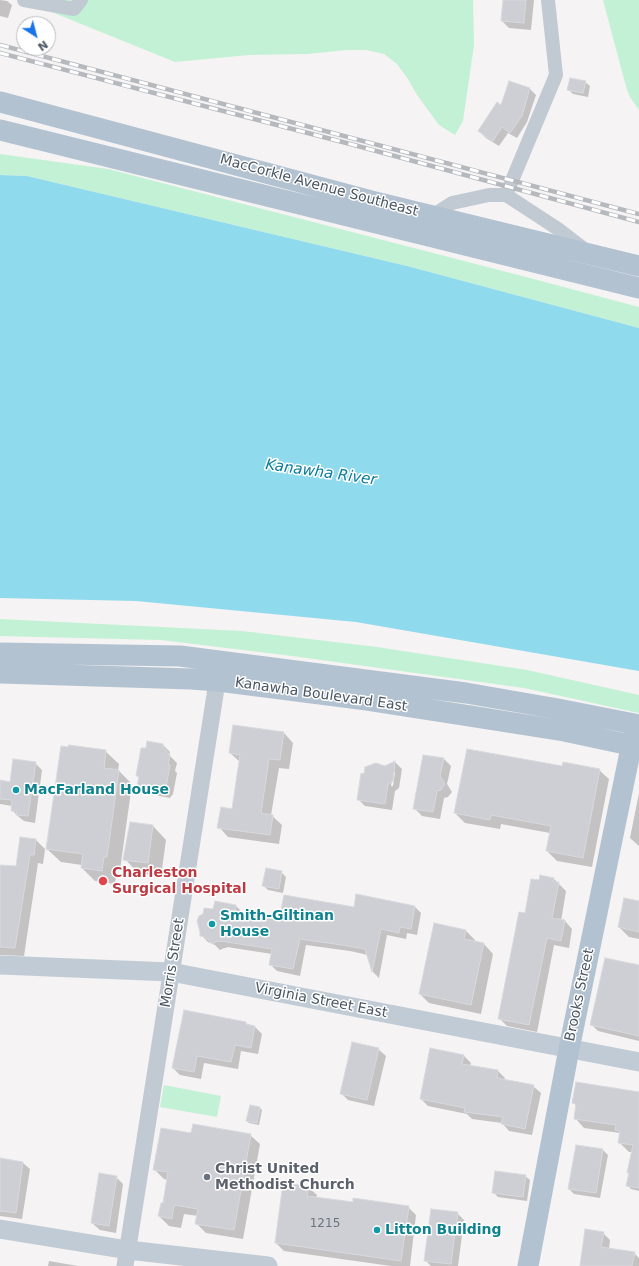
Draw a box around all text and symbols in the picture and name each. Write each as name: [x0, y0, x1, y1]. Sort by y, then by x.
north arrow: [16, 16, 56, 56]
text: N: [35, 37, 50, 53]
street label: MacCorkle Avenue Southeast: [218, 151, 420, 221]
water label: Kanawha River: [264, 456, 378, 490]
street label: Kanawha Boulevard East: [234, 675, 408, 715]
place label: MacFarland House: [24, 782, 169, 798]
marker: MacFarland House: [11, 785, 21, 795]
place label: Charleston Surgical Hospital: [112, 865, 247, 898]
marker: Charleston Surgical Hospital: [97, 875, 109, 887]
place label: Smith-Giltinan House: [220, 908, 334, 940]
street label: Morris Street: [158, 917, 188, 1009]
marker: Smith-Giltinan House: [207, 919, 217, 929]
street label: Brooks Street: [562, 947, 598, 1043]
street label: Virginia Street East: [253, 980, 389, 1022]
place label: Christ United Methodist Church: [215, 1161, 355, 1194]
marker: Christ United Methodist Church: [202, 1172, 212, 1182]
house number: 1215: [310, 1217, 340, 1231]
place label: Litton Building: [385, 1222, 502, 1238]
marker: Litton Building: [372, 1225, 382, 1235]

